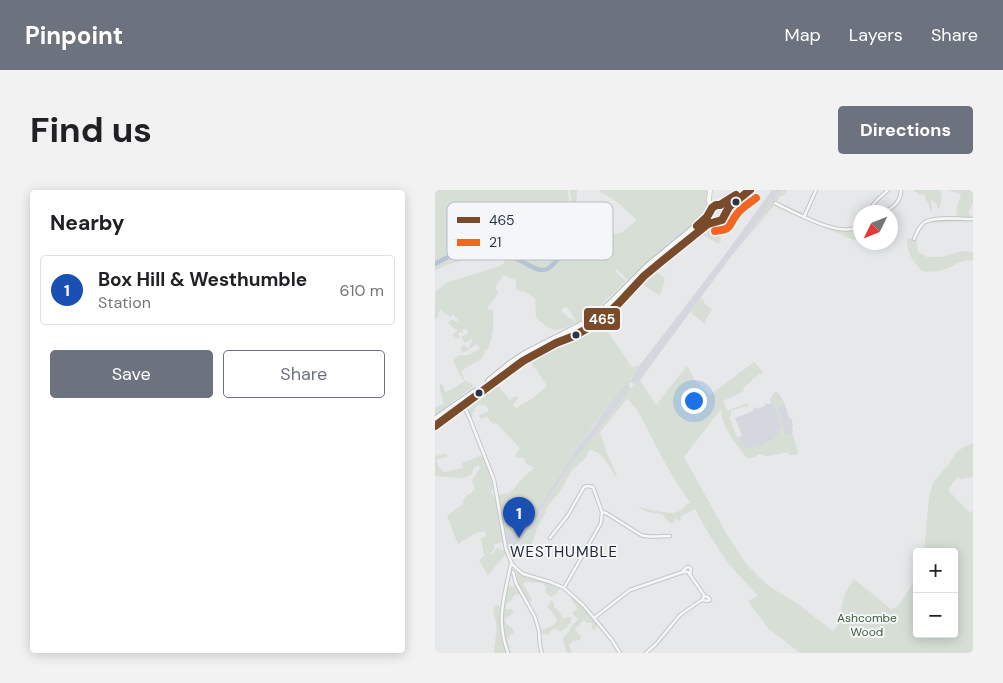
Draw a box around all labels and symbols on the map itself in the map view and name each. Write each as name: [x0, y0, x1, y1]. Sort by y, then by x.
unlabelled marker: [731, 197, 741, 207]
legend: [447, 202, 613, 260]
north arrow: [853, 205, 898, 250]
text: 465: [489, 211, 515, 229]
text: 21: [489, 233, 501, 251]
line badge: 465: [583, 307, 621, 331]
text: 465: [589, 310, 615, 328]
unlabelled marker: [571, 330, 581, 340]
unlabelled marker: [474, 388, 484, 398]
your location: [681, 388, 707, 414]
pin: 1: [503, 497, 535, 538]
district label: WESTHUMBLE: [510, 542, 618, 562]
park label: Ashcombe Wood: [837, 610, 897, 640]

